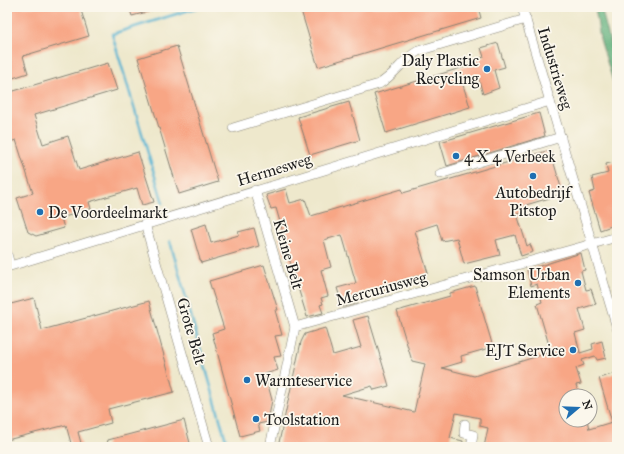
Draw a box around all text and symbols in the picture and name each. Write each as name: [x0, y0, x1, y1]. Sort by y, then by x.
street label: Industrieweg: [533, 25, 577, 112]
place label: Daly Plastic Recycling: [402, 51, 480, 89]
marker: Daly Plastic Recycling: [482, 64, 492, 74]
place label: 4 X 4 Verbeek: [464, 147, 556, 166]
street label: Hermesweg: [235, 149, 314, 191]
marker: 4 X 4 Verbeek: [451, 151, 461, 161]
marker: Autobedrijf Pitstop: [528, 171, 538, 181]
place label: Autobedrijf Pitstop: [494, 183, 573, 220]
place label: De Voordeelmarkt: [48, 203, 168, 222]
marker: De Voordeelmarkt: [35, 207, 45, 217]
street label: Kleine Belt: [269, 217, 308, 292]
place label: Samson Urban Elements: [473, 265, 570, 302]
street label: Mercuriusweg: [334, 267, 429, 311]
marker: Samson Urban Elements: [573, 278, 583, 288]
street label: Grote Belt: [173, 295, 210, 367]
place label: EJT Service: [485, 341, 565, 361]
marker: EJT Service: [568, 345, 578, 355]
place label: Warmteservice: [255, 371, 352, 390]
marker: Warmteservice: [242, 375, 252, 385]
north arrow: [558, 388, 598, 428]
text: N: [579, 398, 595, 412]
place label: Toolstation: [264, 410, 340, 429]
marker: Toolstation: [251, 414, 261, 424]

